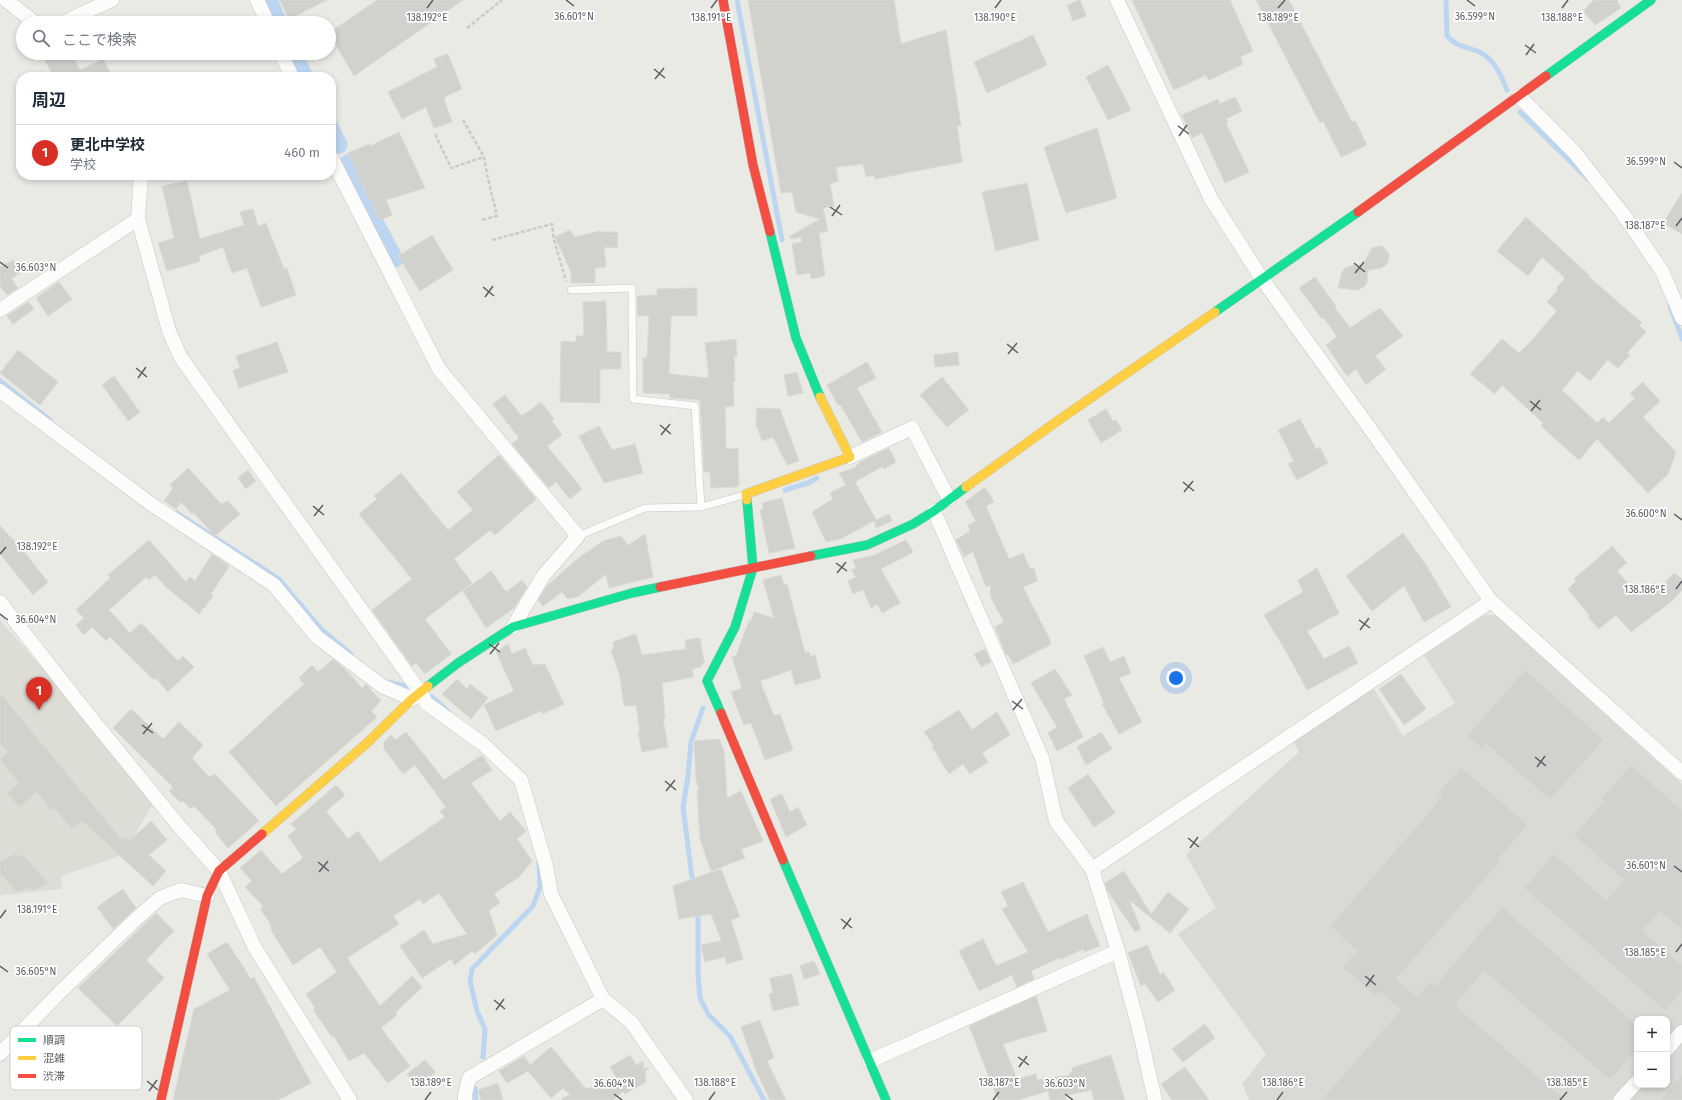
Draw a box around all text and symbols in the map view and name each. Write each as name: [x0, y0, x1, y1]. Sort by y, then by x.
text: 36.601°N: [554, 11, 594, 23]
text: 36.599°N: [1455, 11, 1495, 23]
text: 138.192°E: [406, 12, 448, 24]
text: 138.191°E: [691, 12, 731, 24]
text: 138.190°E: [974, 12, 1016, 24]
text: 138.189°E: [1257, 12, 1299, 24]
text: 138.188°E: [1541, 12, 1583, 24]
search box: [16, 16, 336, 60]
icon: search: [30, 27, 52, 49]
text: ここで検索: [62, 31, 137, 49]
text: 周辺: [32, 90, 66, 111]
text: 更北中学校: [70, 136, 145, 154]
text: 1: [42, 145, 48, 160]
text: 460 m: [284, 145, 320, 160]
text: 36.599°N: [1626, 156, 1666, 168]
text: 学校: [70, 157, 96, 172]
text: 138.187°E: [1624, 220, 1666, 232]
text: 36.603°N: [16, 262, 56, 274]
text: 36.600°N: [1625, 508, 1667, 520]
text: 138.192°E: [16, 541, 58, 553]
text: 138.186°E: [1624, 584, 1666, 596]
text: 36.604°N: [16, 614, 56, 626]
your location: [1166, 668, 1186, 688]
pin: 1: [26, 677, 52, 710]
text: 36.601°N: [1626, 860, 1666, 872]
text: 138.191°E: [17, 904, 57, 916]
text: 138.185°E: [1624, 947, 1666, 959]
text: 36.605°N: [16, 966, 56, 978]
map controls: [1634, 1016, 1670, 1088]
button: +: [1634, 1016, 1670, 1052]
legend: [10, 1026, 142, 1090]
text: 順調: [43, 1034, 65, 1047]
text: 混雑: [43, 1052, 65, 1065]
button: −: [1634, 1052, 1670, 1088]
text: 渋滞: [43, 1070, 65, 1083]
text: 138.189°E: [410, 1077, 452, 1089]
text: 138.188°E: [694, 1077, 736, 1089]
text: 138.187°E: [978, 1077, 1020, 1089]
text: 138.186°E: [1262, 1077, 1304, 1089]
text: 138.185°E: [1546, 1077, 1588, 1089]
text: 36.604°N: [594, 1078, 634, 1090]
text: 36.603°N: [1045, 1078, 1085, 1090]

